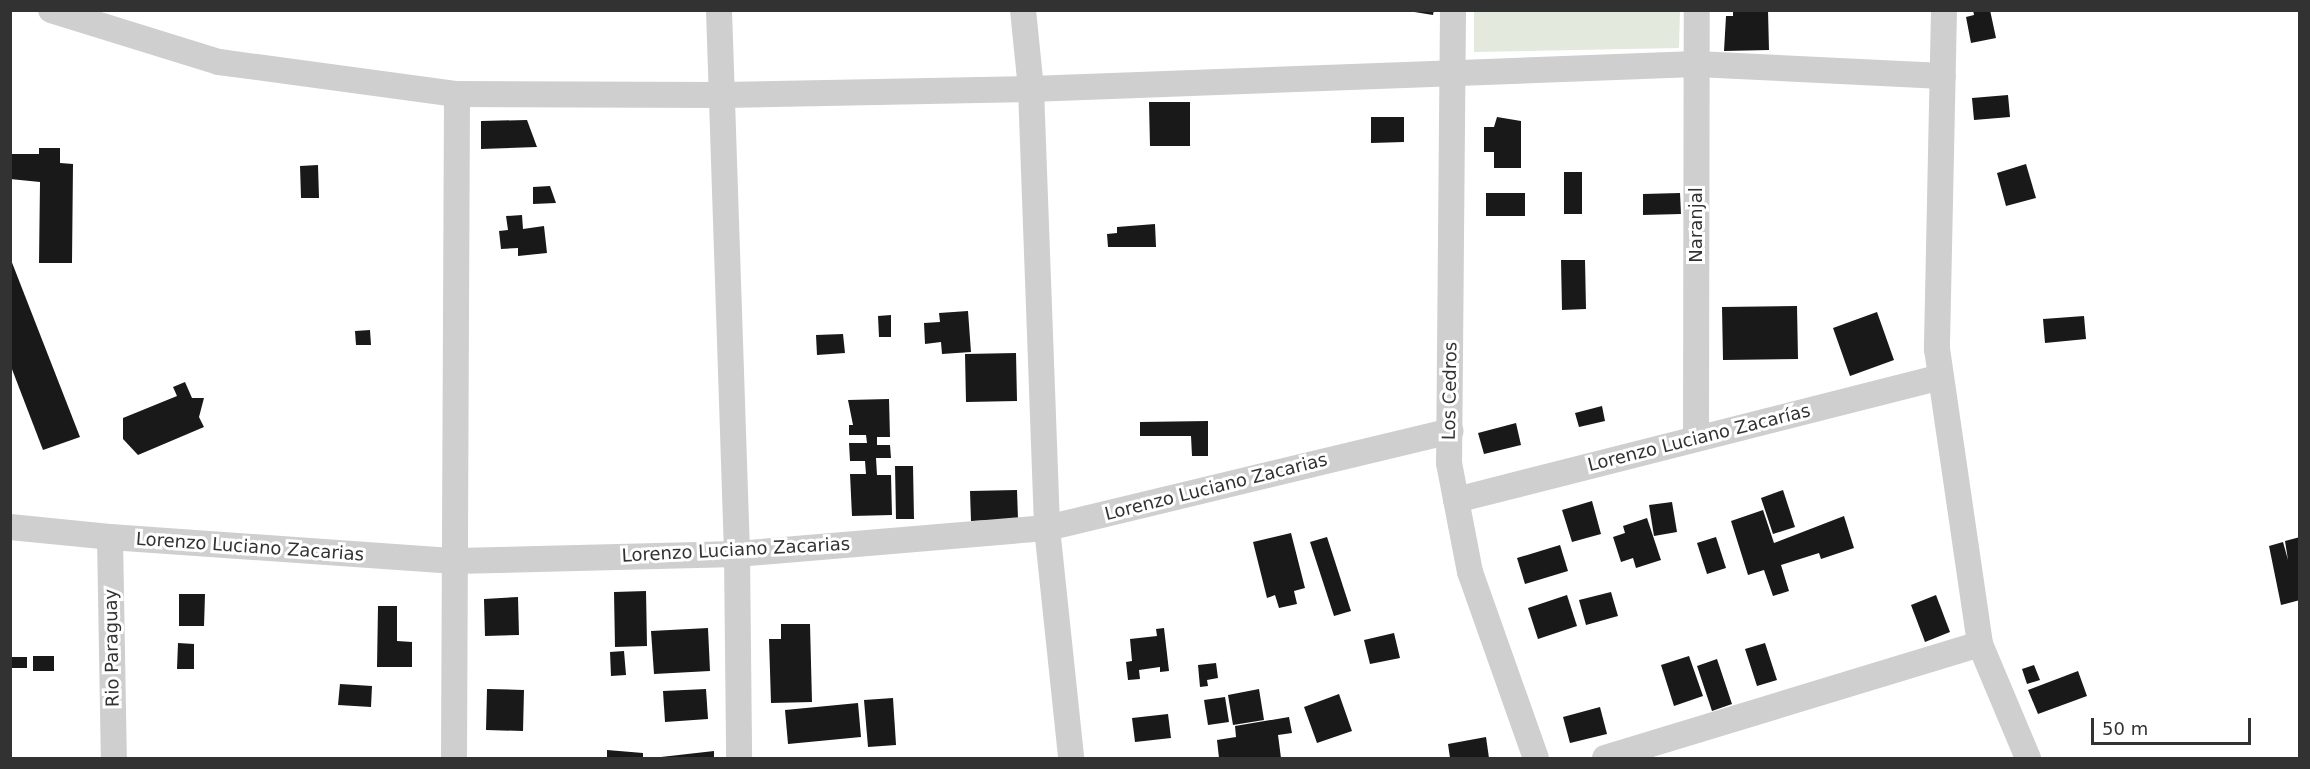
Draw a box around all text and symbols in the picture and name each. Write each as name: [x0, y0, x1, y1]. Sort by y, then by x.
street label: Naranjal: [1685, 187, 1707, 263]
street label: Los Cedros: [1438, 342, 1462, 440]
street label: Lorenzo Luciano Zacarías: [1585, 400, 1813, 476]
street label: Lorenzo Luciano Zacarias: [1102, 449, 1330, 525]
street label: Lorenzo Luciano Zacarias: [135, 528, 365, 566]
street label: Lorenzo Luciano Zacarias: [621, 533, 851, 567]
street label: Rio Paraguay: [100, 589, 124, 707]
scale bar: [2094, 706, 2254, 744]
text: 50 m: [2102, 718, 2148, 739]

